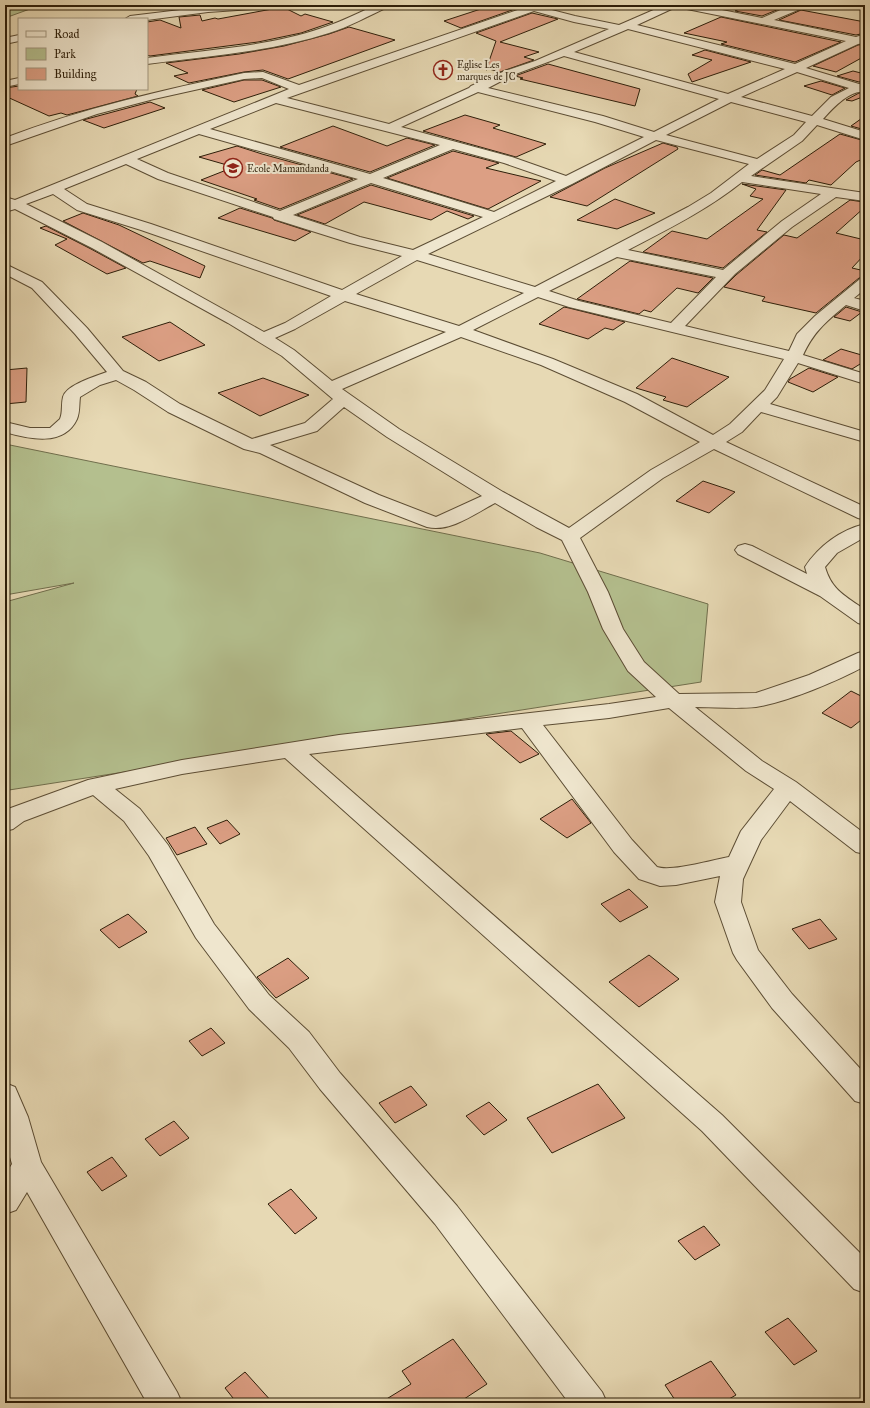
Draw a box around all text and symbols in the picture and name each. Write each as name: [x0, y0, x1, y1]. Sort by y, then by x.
legend: [18, 18, 148, 90]
text: Road: [54, 27, 80, 41]
text: Park: [54, 47, 76, 61]
church icon: Eglise Les marques de JC: [432, 59, 454, 81]
place label: Eglise Les marques de JC: [457, 59, 516, 84]
text: Building: [54, 67, 97, 82]
school or university icon: Ecole Mamandanda: [222, 157, 244, 179]
place label: Ecole Mamandanda: [247, 163, 330, 175]

